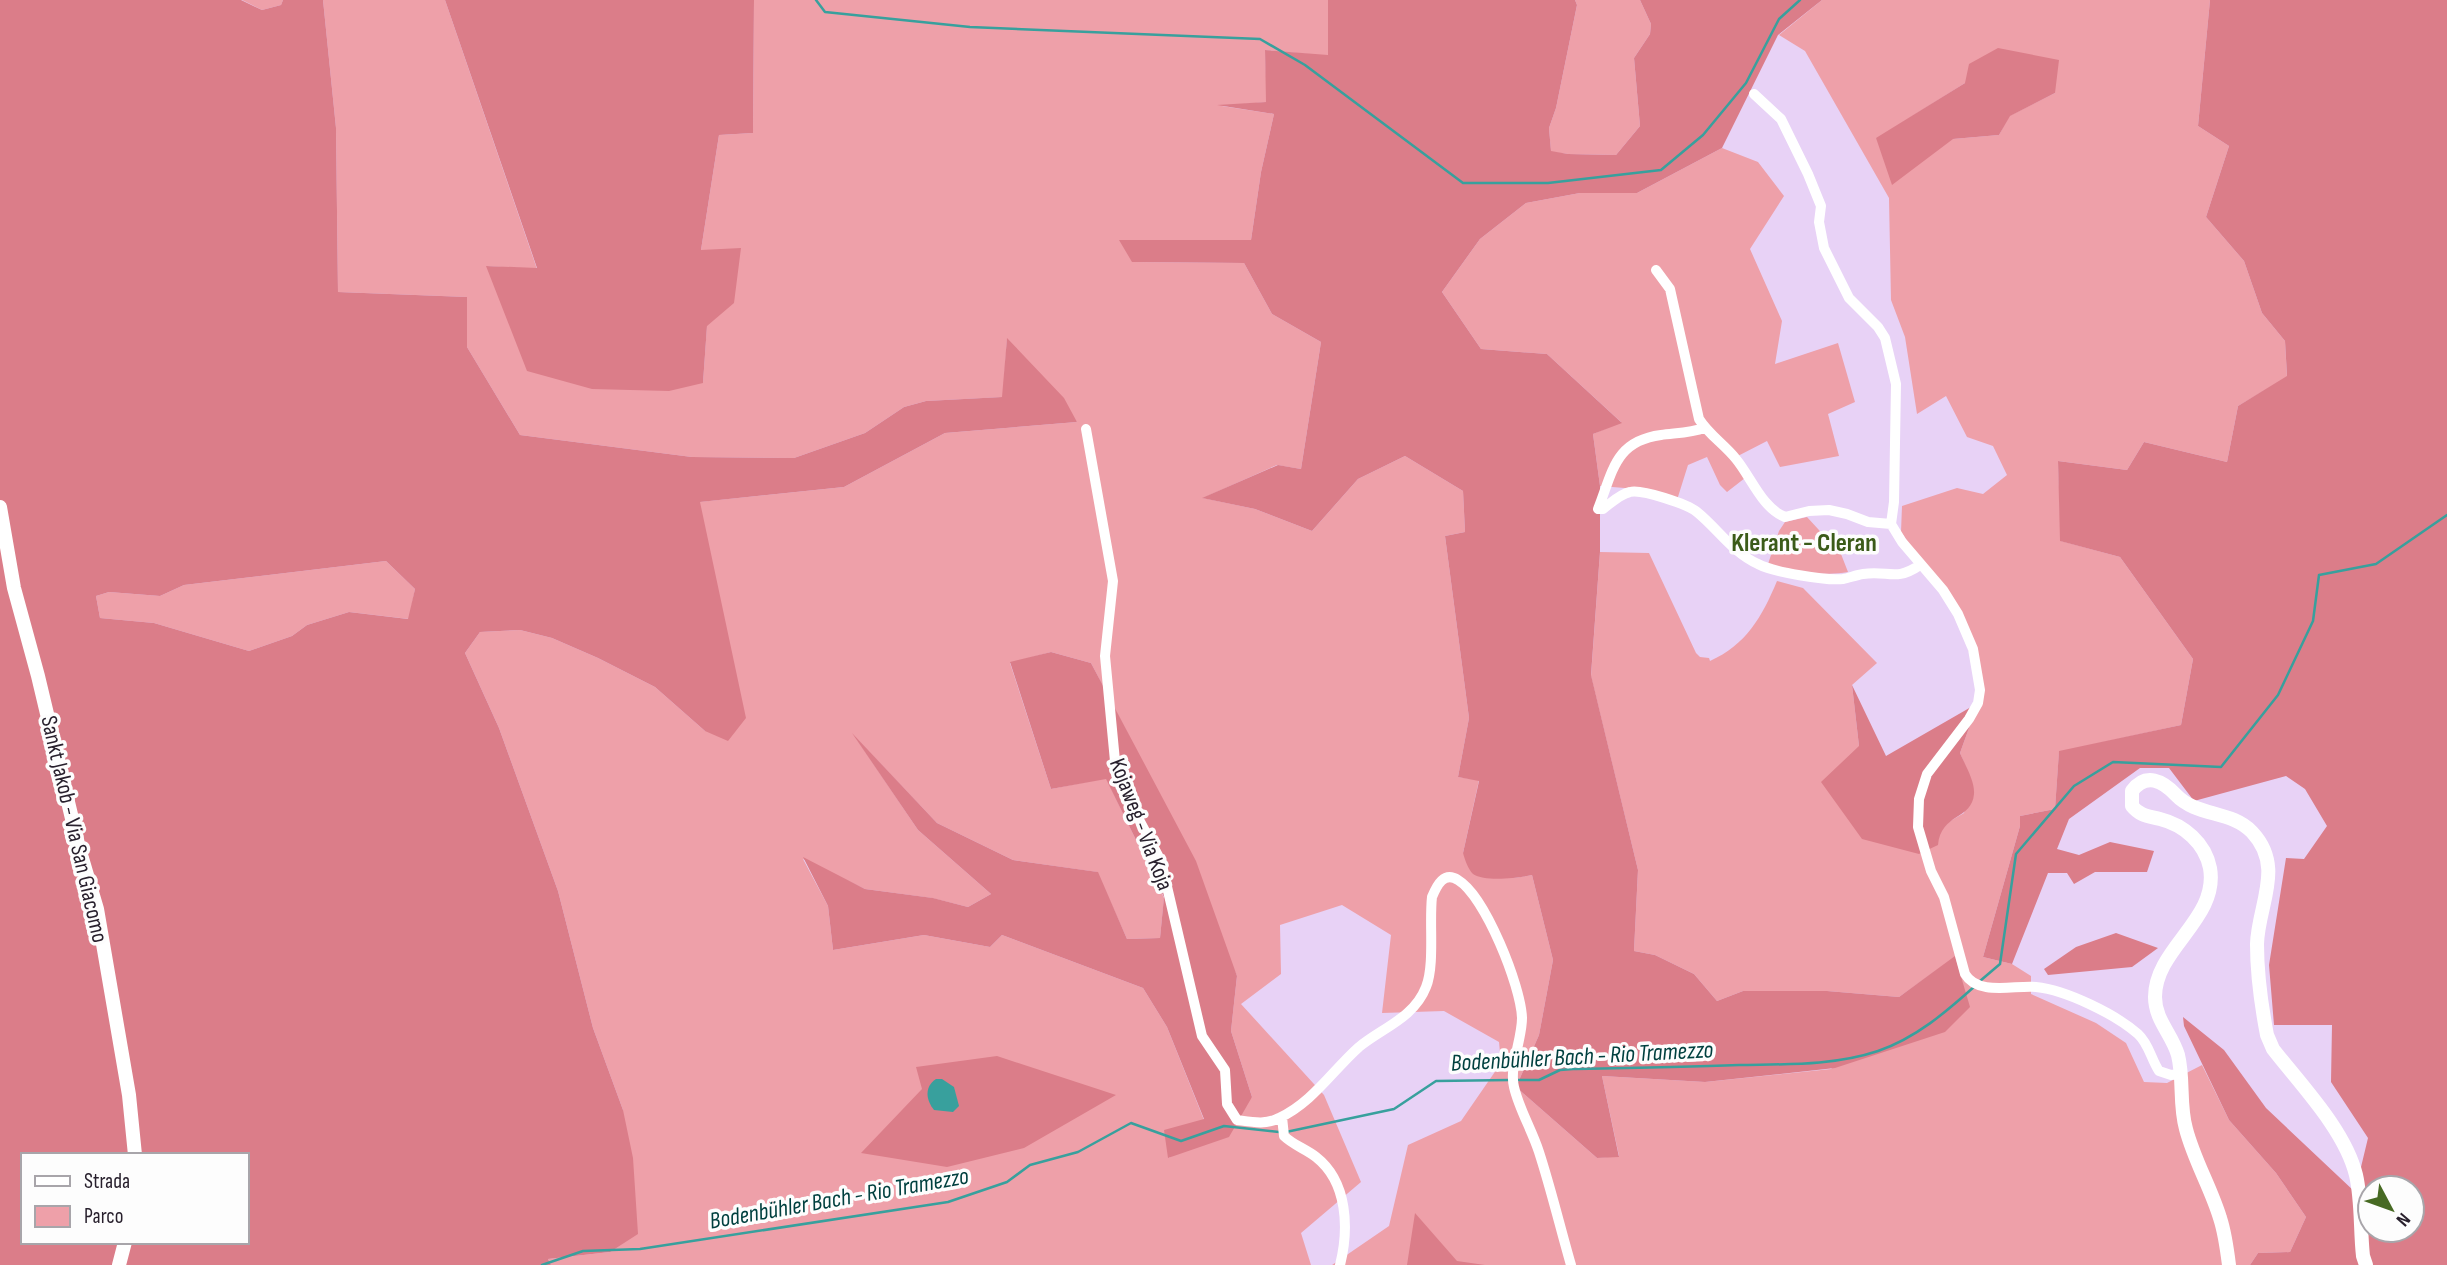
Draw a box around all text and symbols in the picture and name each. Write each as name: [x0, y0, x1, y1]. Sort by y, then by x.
district label: Klerant - Cleran: [1731, 528, 1877, 559]
street label: Sankt Jakob - Via San Giacomo: [34, 713, 114, 945]
street label: Kojaweg - Via Koja: [1103, 754, 1179, 894]
water label: Bodenbühler Bach - Rio Tramezzo: [1450, 1035, 1714, 1078]
legend: [21, 1153, 248, 1244]
water label: Bodenbühler Bach - Rio Tramezzo: [707, 1161, 971, 1236]
text: Strada: [84, 1169, 130, 1194]
north arrow: [2356, 1174, 2426, 1244]
text: Parco: [84, 1204, 123, 1229]
text: N: [2391, 1208, 2415, 1231]

